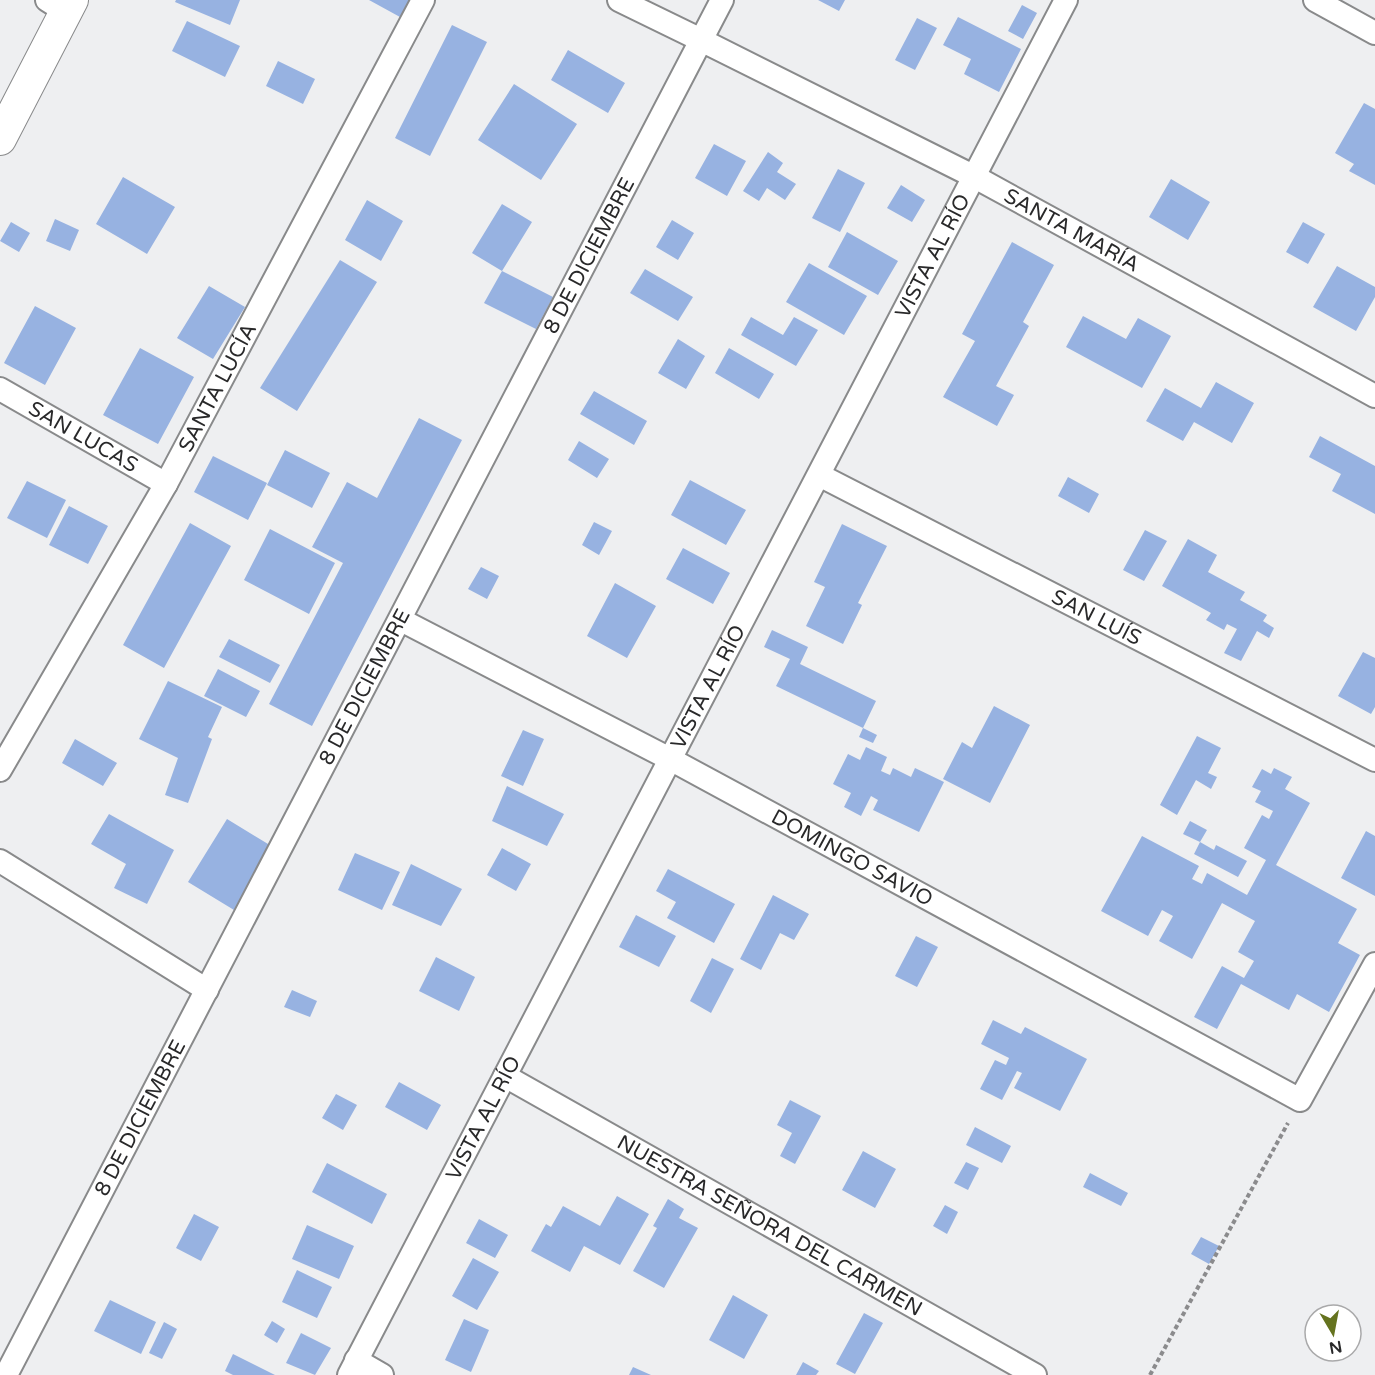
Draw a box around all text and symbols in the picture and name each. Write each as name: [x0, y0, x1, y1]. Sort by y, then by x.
street label: 8 DE DICIEMBRE: [538, 173, 640, 338]
street label: SANTA MARÍA: [1000, 183, 1144, 277]
street label: VISTA AL RÍO: [890, 190, 975, 322]
street label: SANTA LUCÍA: [173, 319, 262, 456]
street label: SAN LUCAS: [24, 396, 142, 478]
street label: SAN LUÍS: [1048, 584, 1146, 651]
street label: 8 DE DICIEMBRE: [314, 605, 415, 769]
street label: VISTA AL RÍO: [665, 621, 750, 753]
street label: DOMINGO SAVIO: [767, 804, 937, 911]
street label: 8 DE DICIEMBRE: [89, 1036, 191, 1200]
street label: VISTA AL RÍO: [440, 1051, 526, 1184]
street label: NUESTRA SEÑORA DEL CARMEN: [613, 1129, 927, 1321]
north arrow: [1303, 1303, 1363, 1363]
text: N: [1327, 1336, 1343, 1358]

